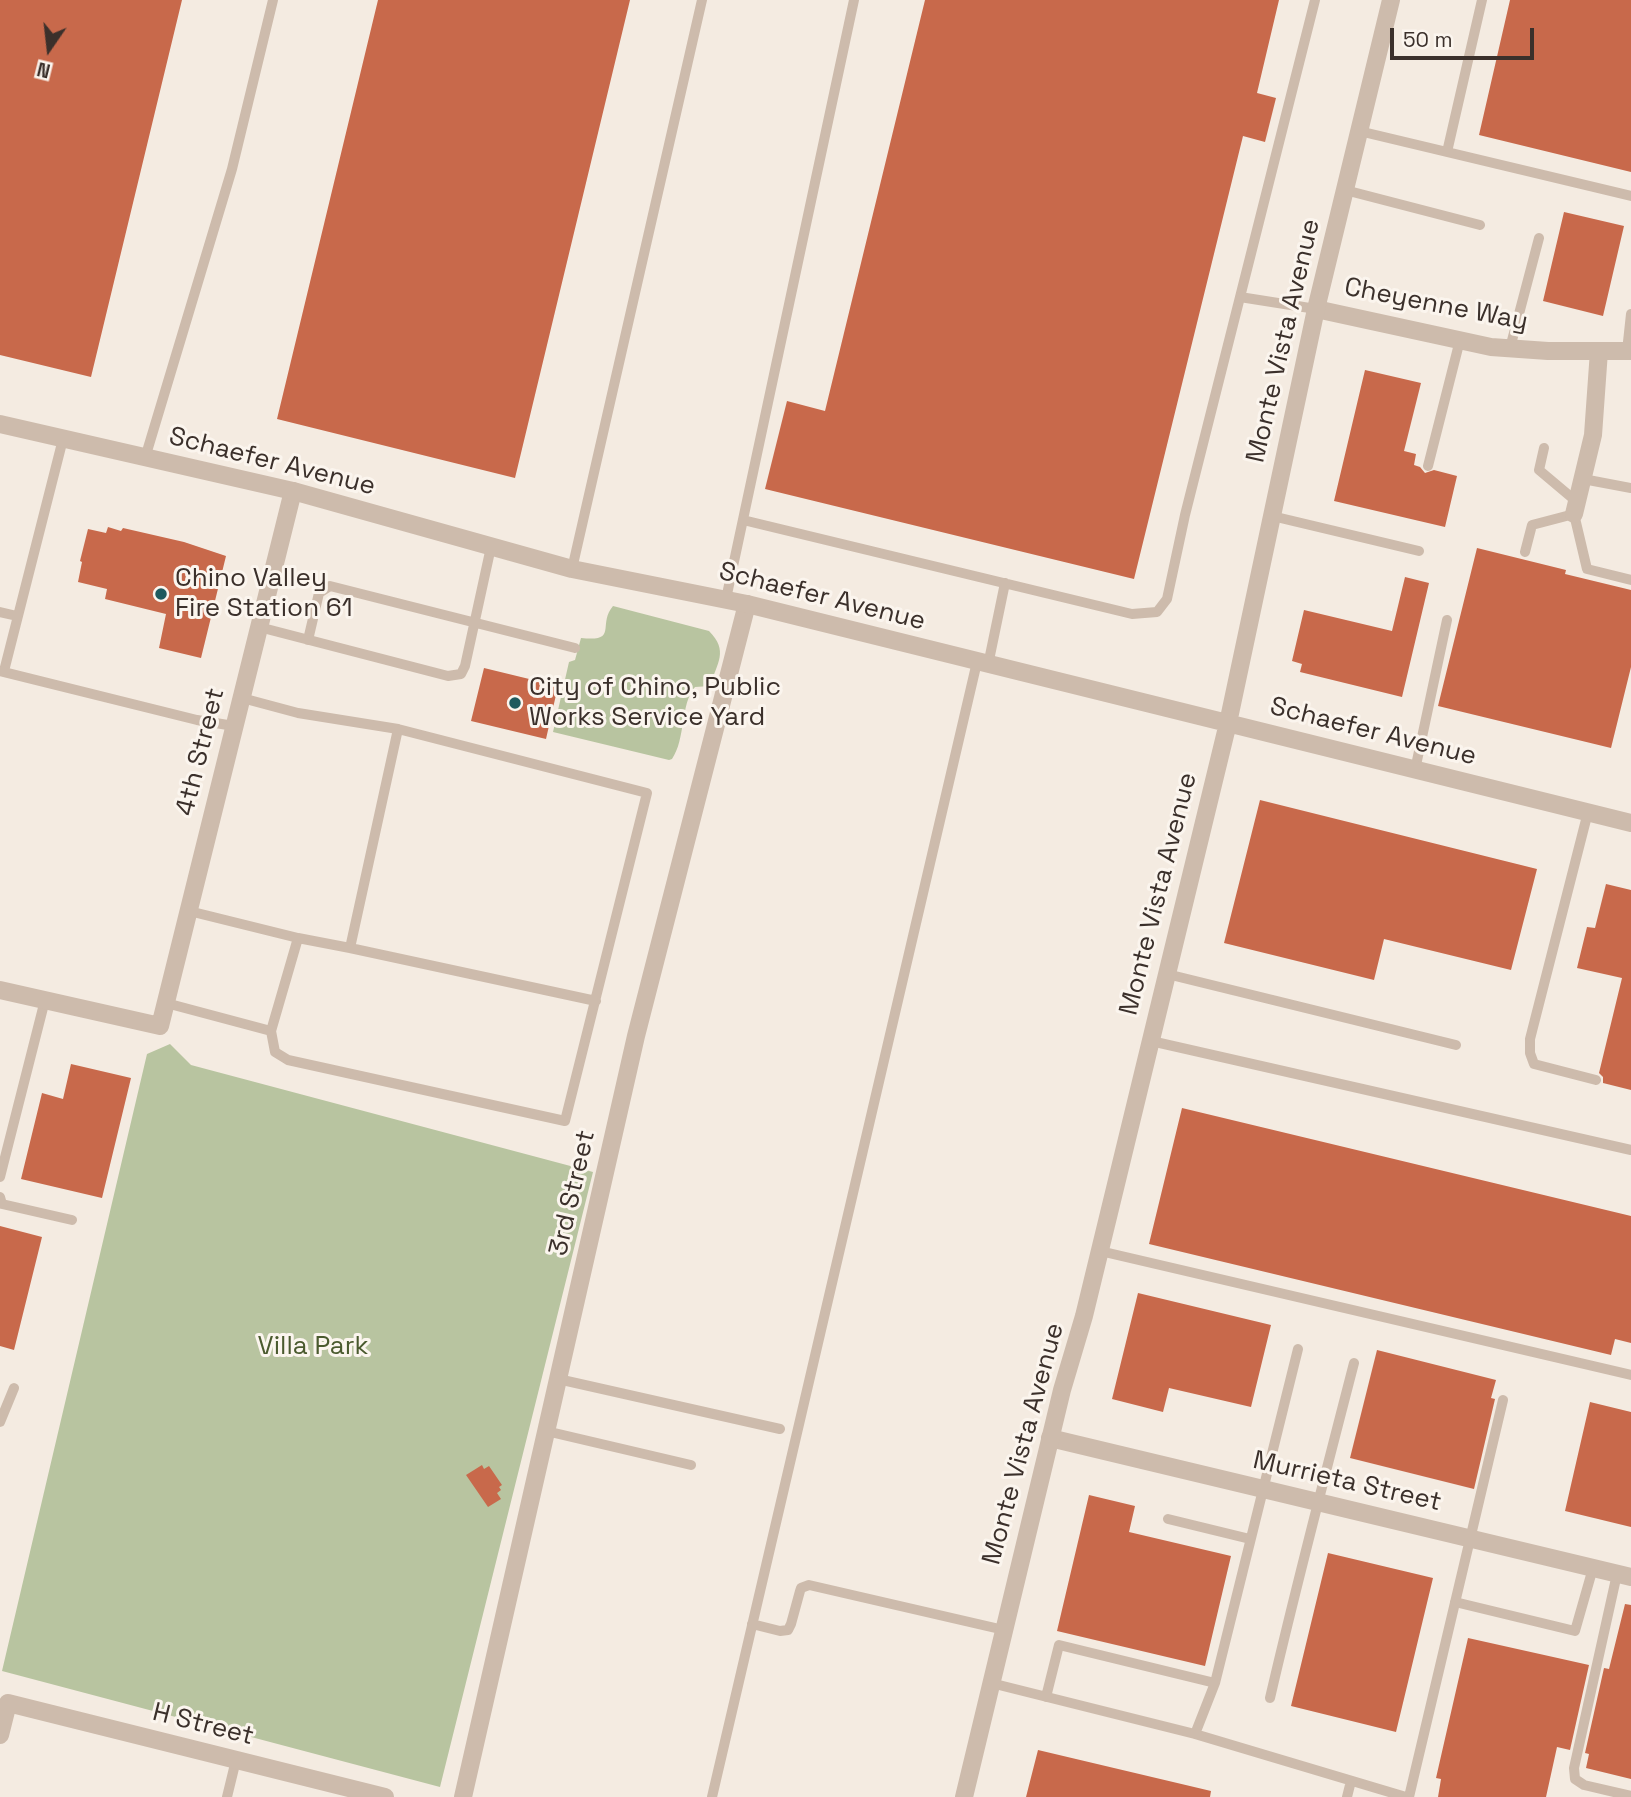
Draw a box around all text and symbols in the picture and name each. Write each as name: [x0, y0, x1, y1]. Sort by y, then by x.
north arrow: [14, 14, 84, 84]
scale bar: [1393, 14, 1536, 58]
text: 50 m: [1403, 26, 1453, 53]
text: N: [35, 56, 53, 84]
street label: Monte Vista Avenue: [1241, 216, 1327, 466]
street label: Cheyenne Way: [1342, 272, 1530, 338]
street label: Schaefer Avenue: [166, 421, 378, 503]
street label: Schaefer Avenue: [716, 556, 928, 638]
place label: Chino Valley Fire Station 61: [175, 563, 353, 624]
marker: Chino Valley Fire Station 61: [153, 586, 169, 602]
place label: City of Chino, Public Works Service Yard: [529, 672, 781, 734]
street label: 4th Street: [170, 685, 232, 819]
street label: Schaefer Avenue: [1267, 691, 1479, 773]
marker: City of Chino, Public Works Service Yard: [507, 695, 523, 711]
street label: Monte Vista Avenue: [1114, 769, 1204, 1019]
street label: 3rd Street: [543, 1127, 603, 1259]
street label: Monte Vista Avenue: [977, 1320, 1071, 1568]
park label: Villa Park: [258, 1331, 368, 1363]
street label: Murrieta Street: [1250, 1445, 1444, 1519]
street label: H Street: [149, 1697, 257, 1753]

